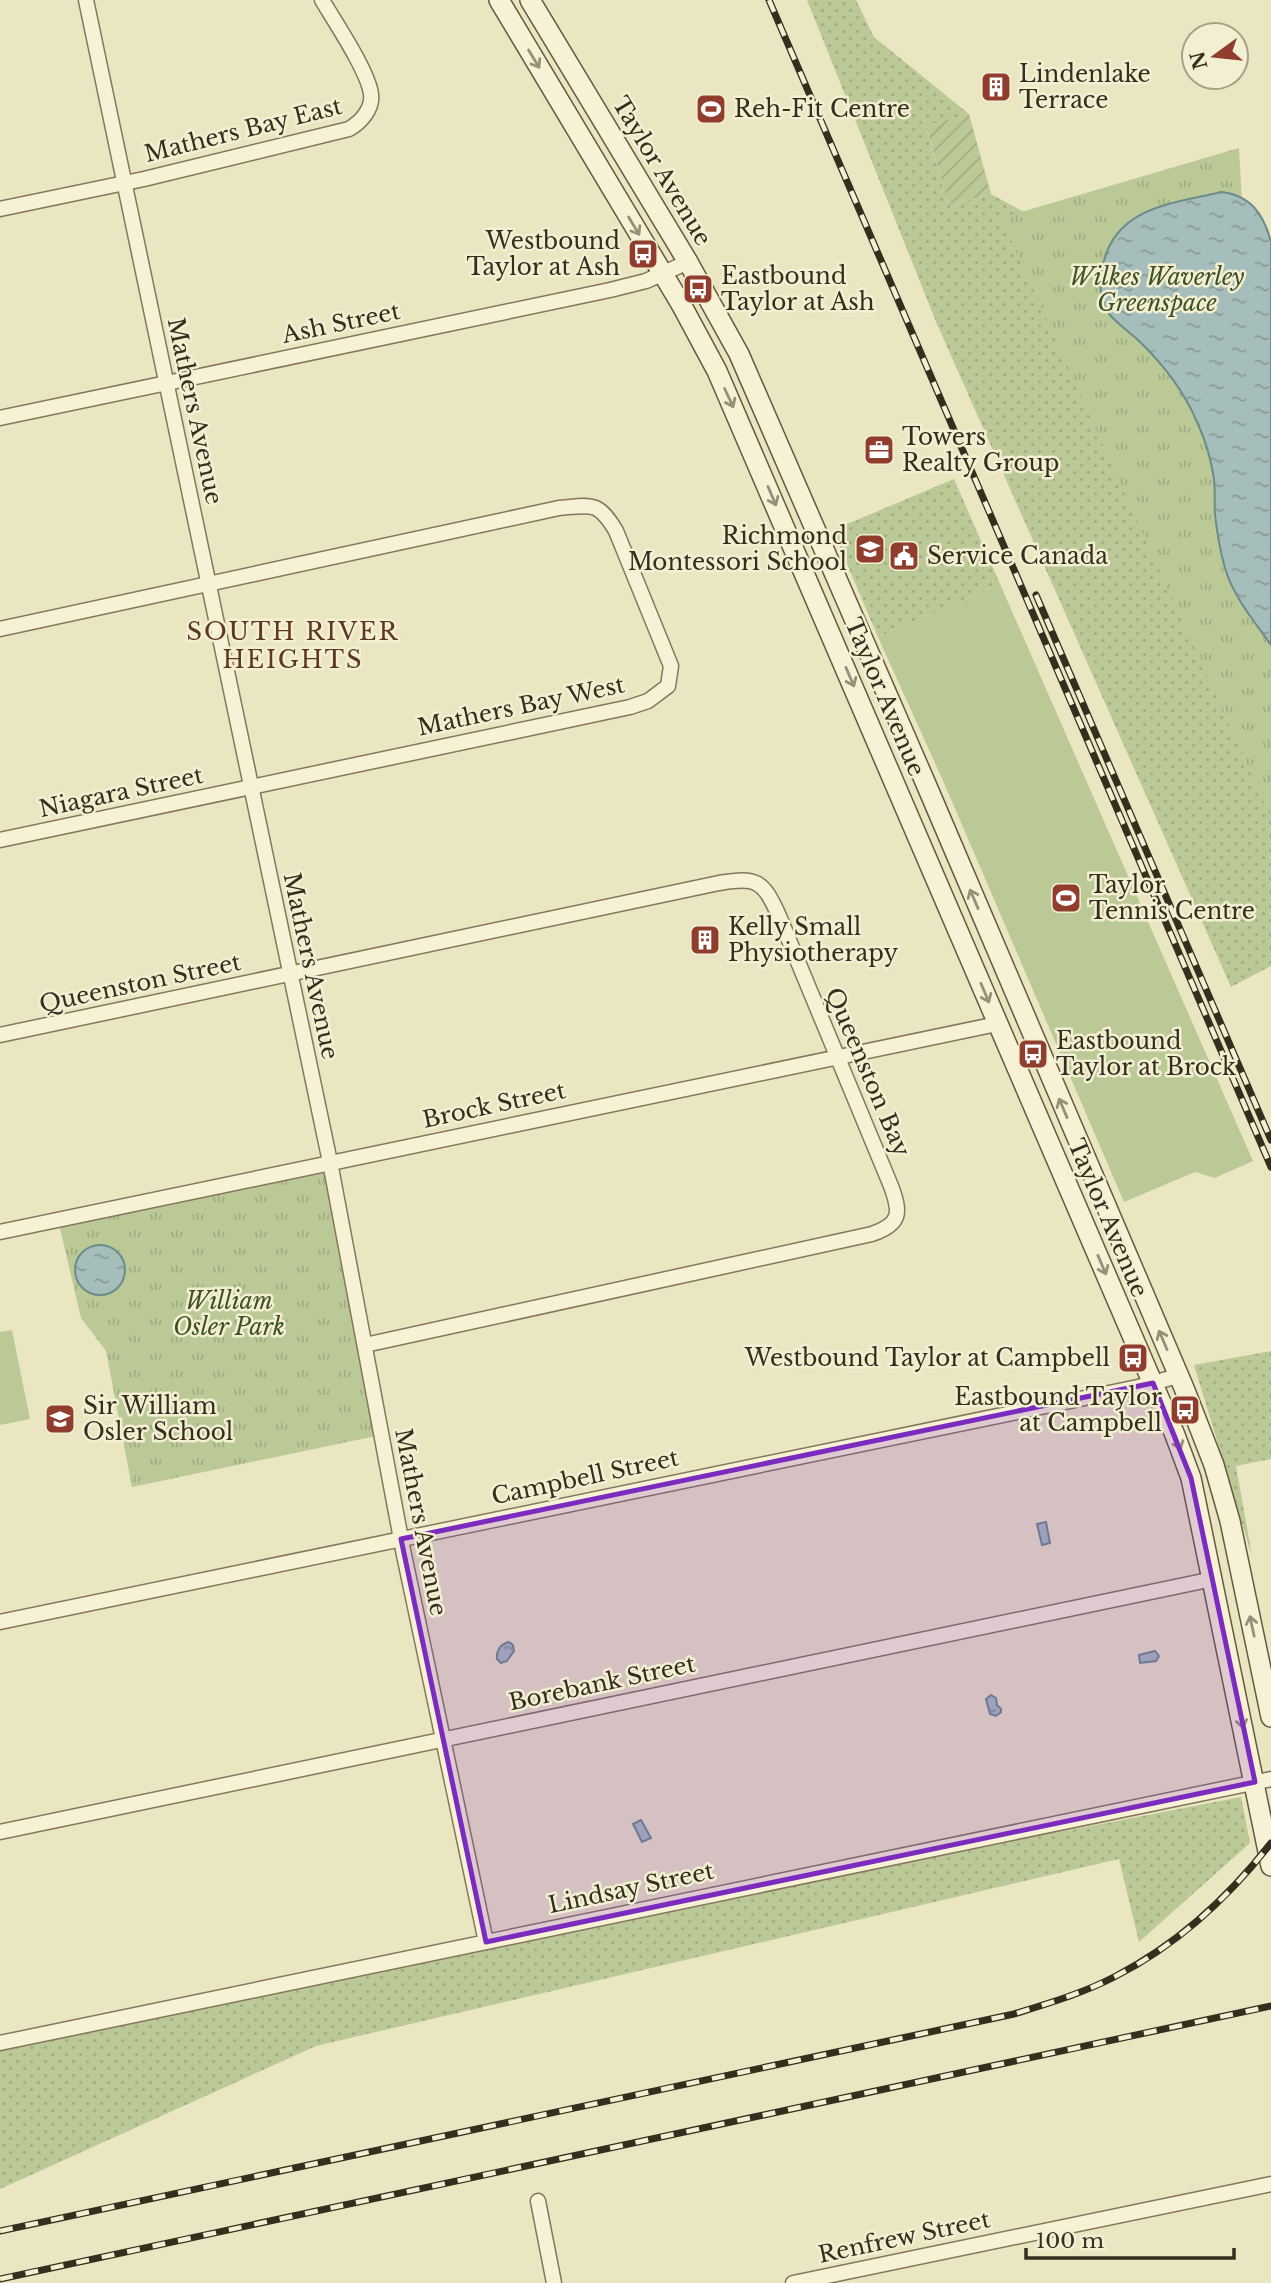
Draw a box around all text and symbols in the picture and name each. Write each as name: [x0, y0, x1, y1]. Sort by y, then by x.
north arrow: [1180, 21, 1250, 91]
one-way arrow: [527, 48, 541, 68]
text: N: [1186, 49, 1212, 72]
place label: Lindenlake Terrace: [1019, 60, 1151, 114]
building icon: Lindenlake Terrace: [979, 70, 1013, 104]
street label: Taylor Avenue: [606, 91, 718, 251]
street label: Mathers Bay East: [141, 92, 345, 168]
sports icon: Reh-Fit Centre: [694, 92, 728, 126]
place label: Reh-Fit Centre: [734, 95, 910, 123]
one-way arrow: [627, 215, 641, 235]
place label: Westbound Taylor at Ash: [467, 227, 620, 281]
bus stop icon: Westbound Taylor at Ash: [626, 237, 660, 271]
place label: Eastbound Taylor at Ash: [721, 262, 875, 316]
park label: Wilkes Waverley Greenspace: [1070, 263, 1245, 317]
bus stop icon: Eastbound Taylor at Ash: [681, 272, 715, 306]
street label: Ash Street: [279, 297, 403, 349]
street label: Mathers Avenue: [162, 315, 228, 507]
one-way arrow: [723, 386, 736, 408]
place label: Towers Realty Group: [902, 423, 1059, 477]
office icon: Towers Realty Group: [862, 433, 896, 467]
one-way arrow: [766, 485, 779, 506]
place label: Richmond Montessori School: [628, 522, 847, 576]
school or university icon: Richmond Montessori School: [853, 532, 887, 566]
public building icon: Service Canada: [887, 539, 921, 573]
place label: Service Canada: [927, 542, 1108, 570]
street label: Taylor Avenue: [839, 614, 931, 780]
district label: SOUTH RIVER HEIGHTS: [187, 617, 399, 674]
one-way arrow: [844, 665, 857, 687]
street label: Mathers Bay West: [415, 670, 627, 742]
street label: Niagara Street: [36, 761, 206, 823]
street label: Mathers Avenue: [278, 870, 344, 1062]
place label: Taylor Tennis Centre: [1089, 871, 1255, 925]
sports icon: Taylor Tennis Centre: [1049, 881, 1083, 915]
one-way arrow: [967, 888, 980, 910]
place label: Kelly Small Physiotherapy: [728, 913, 898, 967]
building icon: Kelly Small Physiotherapy: [688, 923, 722, 957]
street label: Queenston Street: [37, 948, 244, 1018]
one-way arrow: [979, 982, 992, 1003]
street label: Queenston Bay: [820, 983, 916, 1161]
place label: Eastbound Taylor at Brock: [1056, 1027, 1237, 1081]
bus stop icon: Eastbound Taylor at Brock: [1016, 1037, 1050, 1071]
street label: Brock Street: [420, 1076, 568, 1134]
one-way arrow: [1056, 1098, 1069, 1119]
street label: Taylor Avenue: [1062, 1135, 1154, 1301]
one-way arrow: [1096, 1253, 1109, 1275]
park label: William Osler Park: [173, 1287, 285, 1341]
one-way arrow: [1156, 1329, 1169, 1351]
bus stop icon: Westbound Taylor at Campbell: [1116, 1341, 1150, 1375]
place label: Westbound Taylor at Campbell: [744, 1344, 1110, 1372]
place label: Eastbound Taylor at Campbell: [954, 1383, 1162, 1437]
place label: Sir William Osler School: [83, 1392, 233, 1446]
bus stop icon: Eastbound Taylor at Campbell: [1168, 1393, 1202, 1427]
school or university icon: Sir William Osler School: [43, 1402, 77, 1436]
street label: Mathers Avenue: [389, 1426, 453, 1618]
one-way arrow: [1172, 1429, 1184, 1451]
street label: Campbell Street: [489, 1443, 681, 1510]
one-way arrow: [1245, 1615, 1259, 1638]
street label: Borebank Street: [506, 1650, 698, 1716]
one-way arrow: [1235, 1706, 1248, 1729]
street label: Lindsay Street: [546, 1857, 717, 1919]
street label: Renfrew Street: [816, 2205, 993, 2269]
scale bar: [1026, 2216, 1234, 2260]
text: 100 m: [1036, 2228, 1104, 2254]

